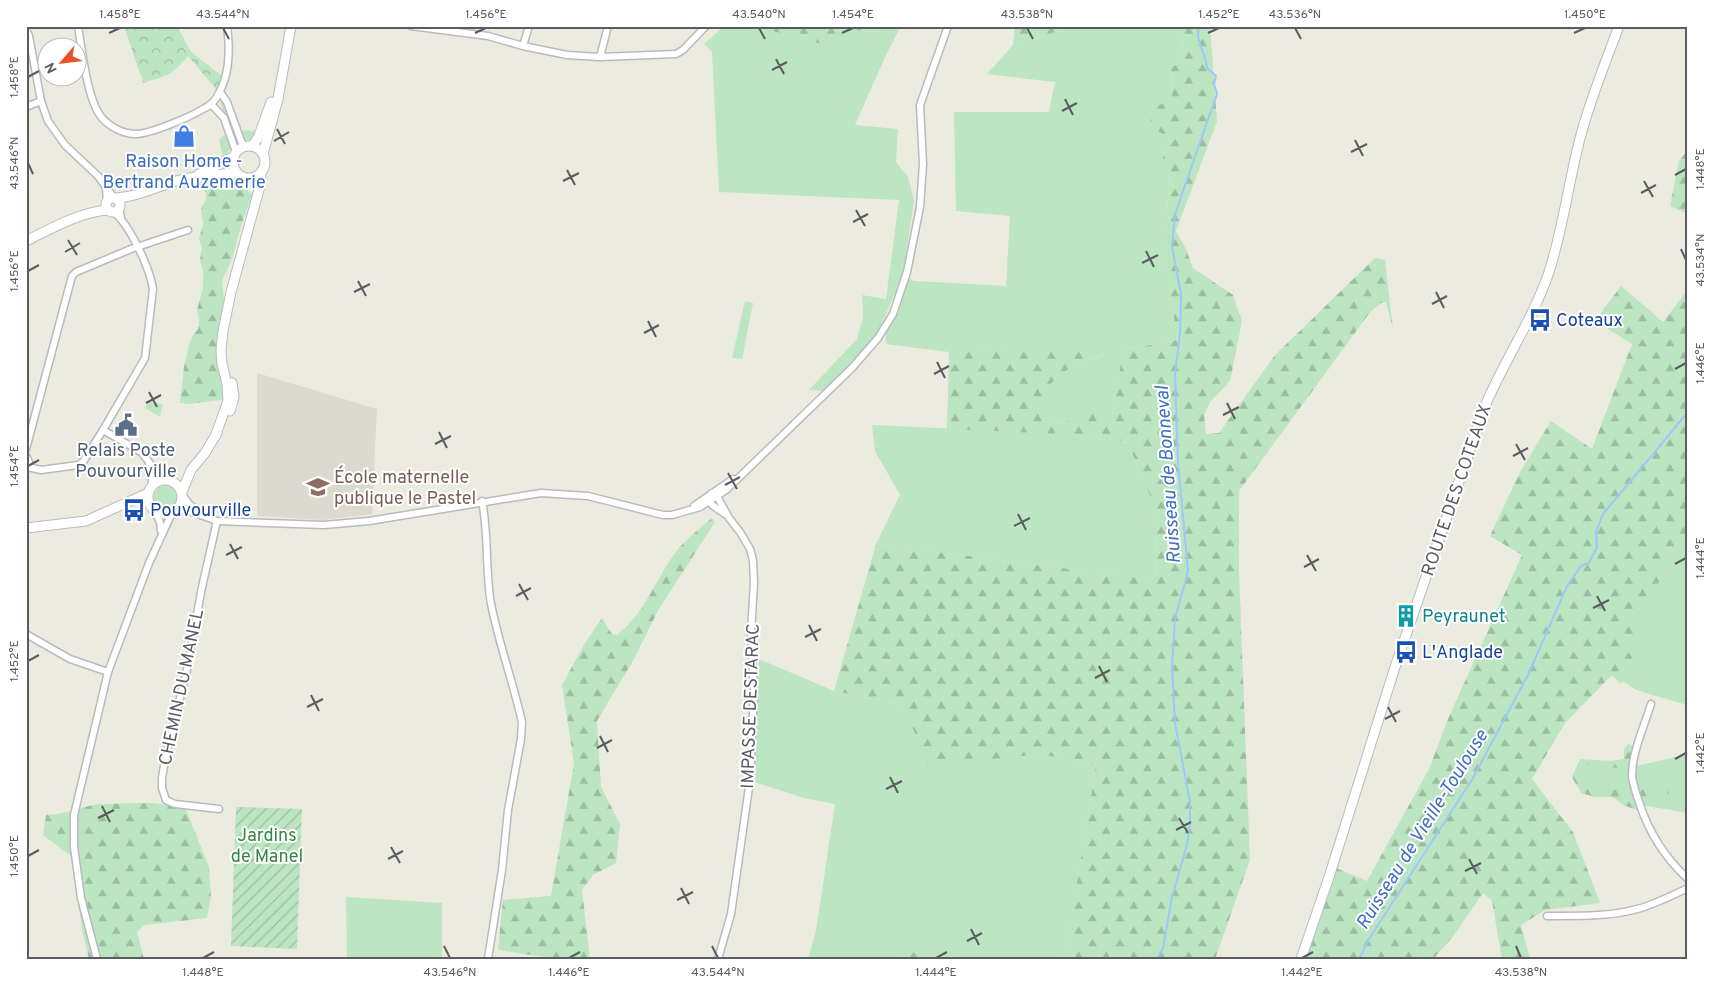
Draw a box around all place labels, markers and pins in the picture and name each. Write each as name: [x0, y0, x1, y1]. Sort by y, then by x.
shop icon: Raison Home - Bertrand Auzemerie: [171, 123, 197, 149]
place label: Raison Home - Bertrand Auzemerie: [102, 151, 266, 195]
bus stop icon: Coteaux: [1527, 307, 1553, 333]
place label: Coteaux: [1556, 310, 1623, 333]
public building icon: Relais Poste Pouvourville: [113, 412, 139, 438]
place label: Relais Poste Pouvourville: [75, 440, 177, 484]
place label: École maternelle publique le Pastel: [334, 465, 476, 511]
school or university icon: École maternelle publique le Pastel: [305, 474, 331, 500]
bus stop icon: Pouvourville: [121, 497, 147, 523]
place label: Pouvourville: [150, 500, 251, 523]
building icon: Peyraunet: [1393, 603, 1419, 629]
place label: Peyraunet: [1422, 606, 1506, 629]
bus stop icon: L'Anglade: [1393, 639, 1419, 665]
place label: L'Anglade: [1422, 642, 1503, 665]

